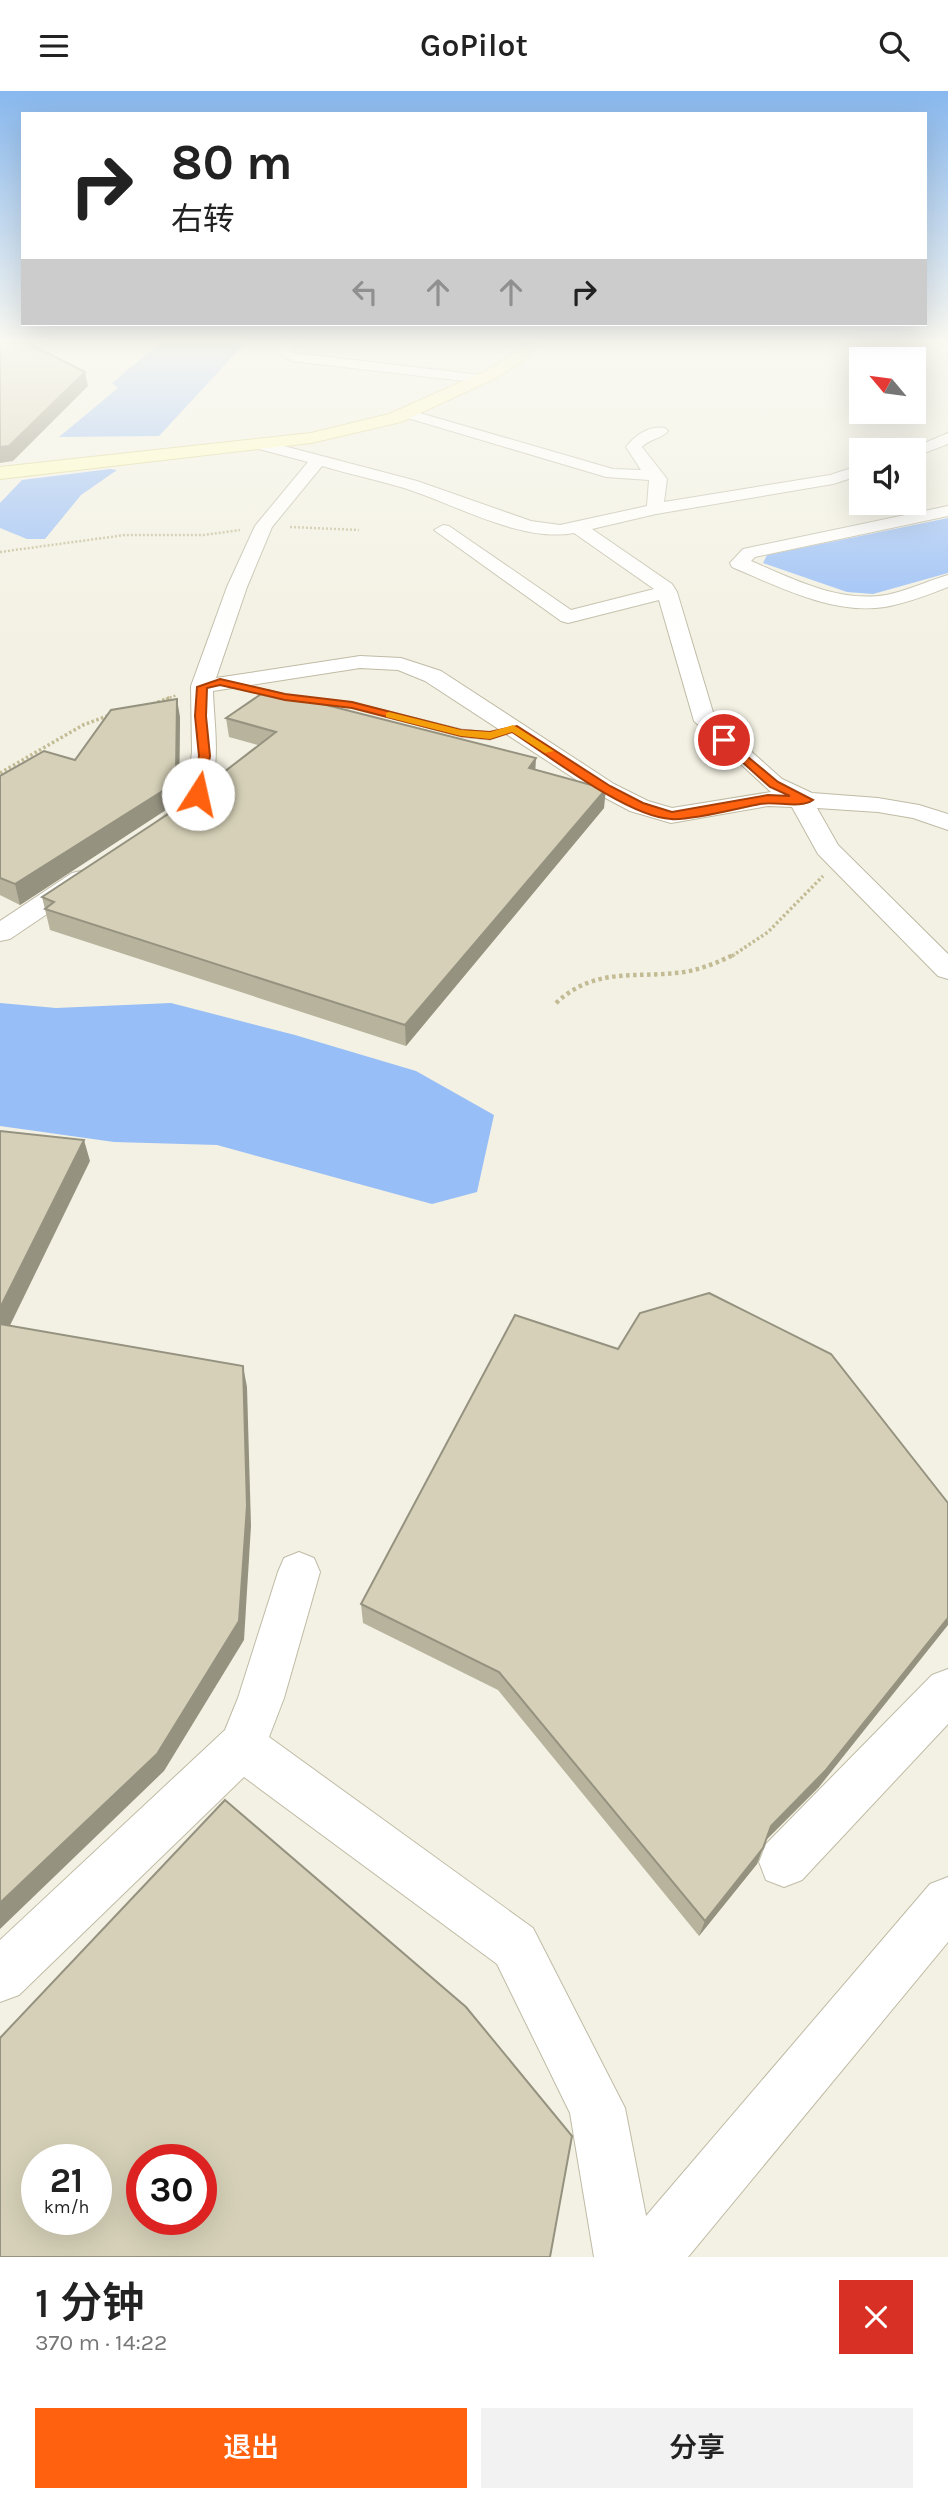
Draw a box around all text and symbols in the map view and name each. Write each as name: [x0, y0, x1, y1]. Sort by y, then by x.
icon: menu: [35, 27, 73, 65]
text: GoPilot: [420, 27, 528, 64]
icon: search: [875, 27, 913, 65]
text: 80 m: [171, 134, 293, 191]
icon: right: [56, 140, 147, 231]
text: 右转: [171, 201, 235, 238]
icon: left: [346, 273, 384, 311]
icon: ahead: [419, 273, 457, 311]
icon: ahead: [492, 273, 530, 311]
icon: right: [565, 273, 603, 311]
north arrow: [849, 347, 926, 423]
map controls: [849, 347, 926, 515]
button: sound: [849, 438, 926, 515]
pin: [694, 710, 754, 770]
icon: arrive: [705, 721, 743, 759]
position arrow: [161, 757, 235, 831]
speed limit sign: 30: [126, 2144, 217, 2235]
text: 21: [50, 2160, 83, 2201]
text: km/h: [44, 2196, 89, 2218]
text: 1 分钟: [35, 2278, 144, 2328]
button: close: [839, 2280, 913, 2354]
text: 370 m · 14:22: [35, 2329, 167, 2356]
button: 退出: [35, 2408, 467, 2488]
button: 分享: [481, 2408, 913, 2488]

